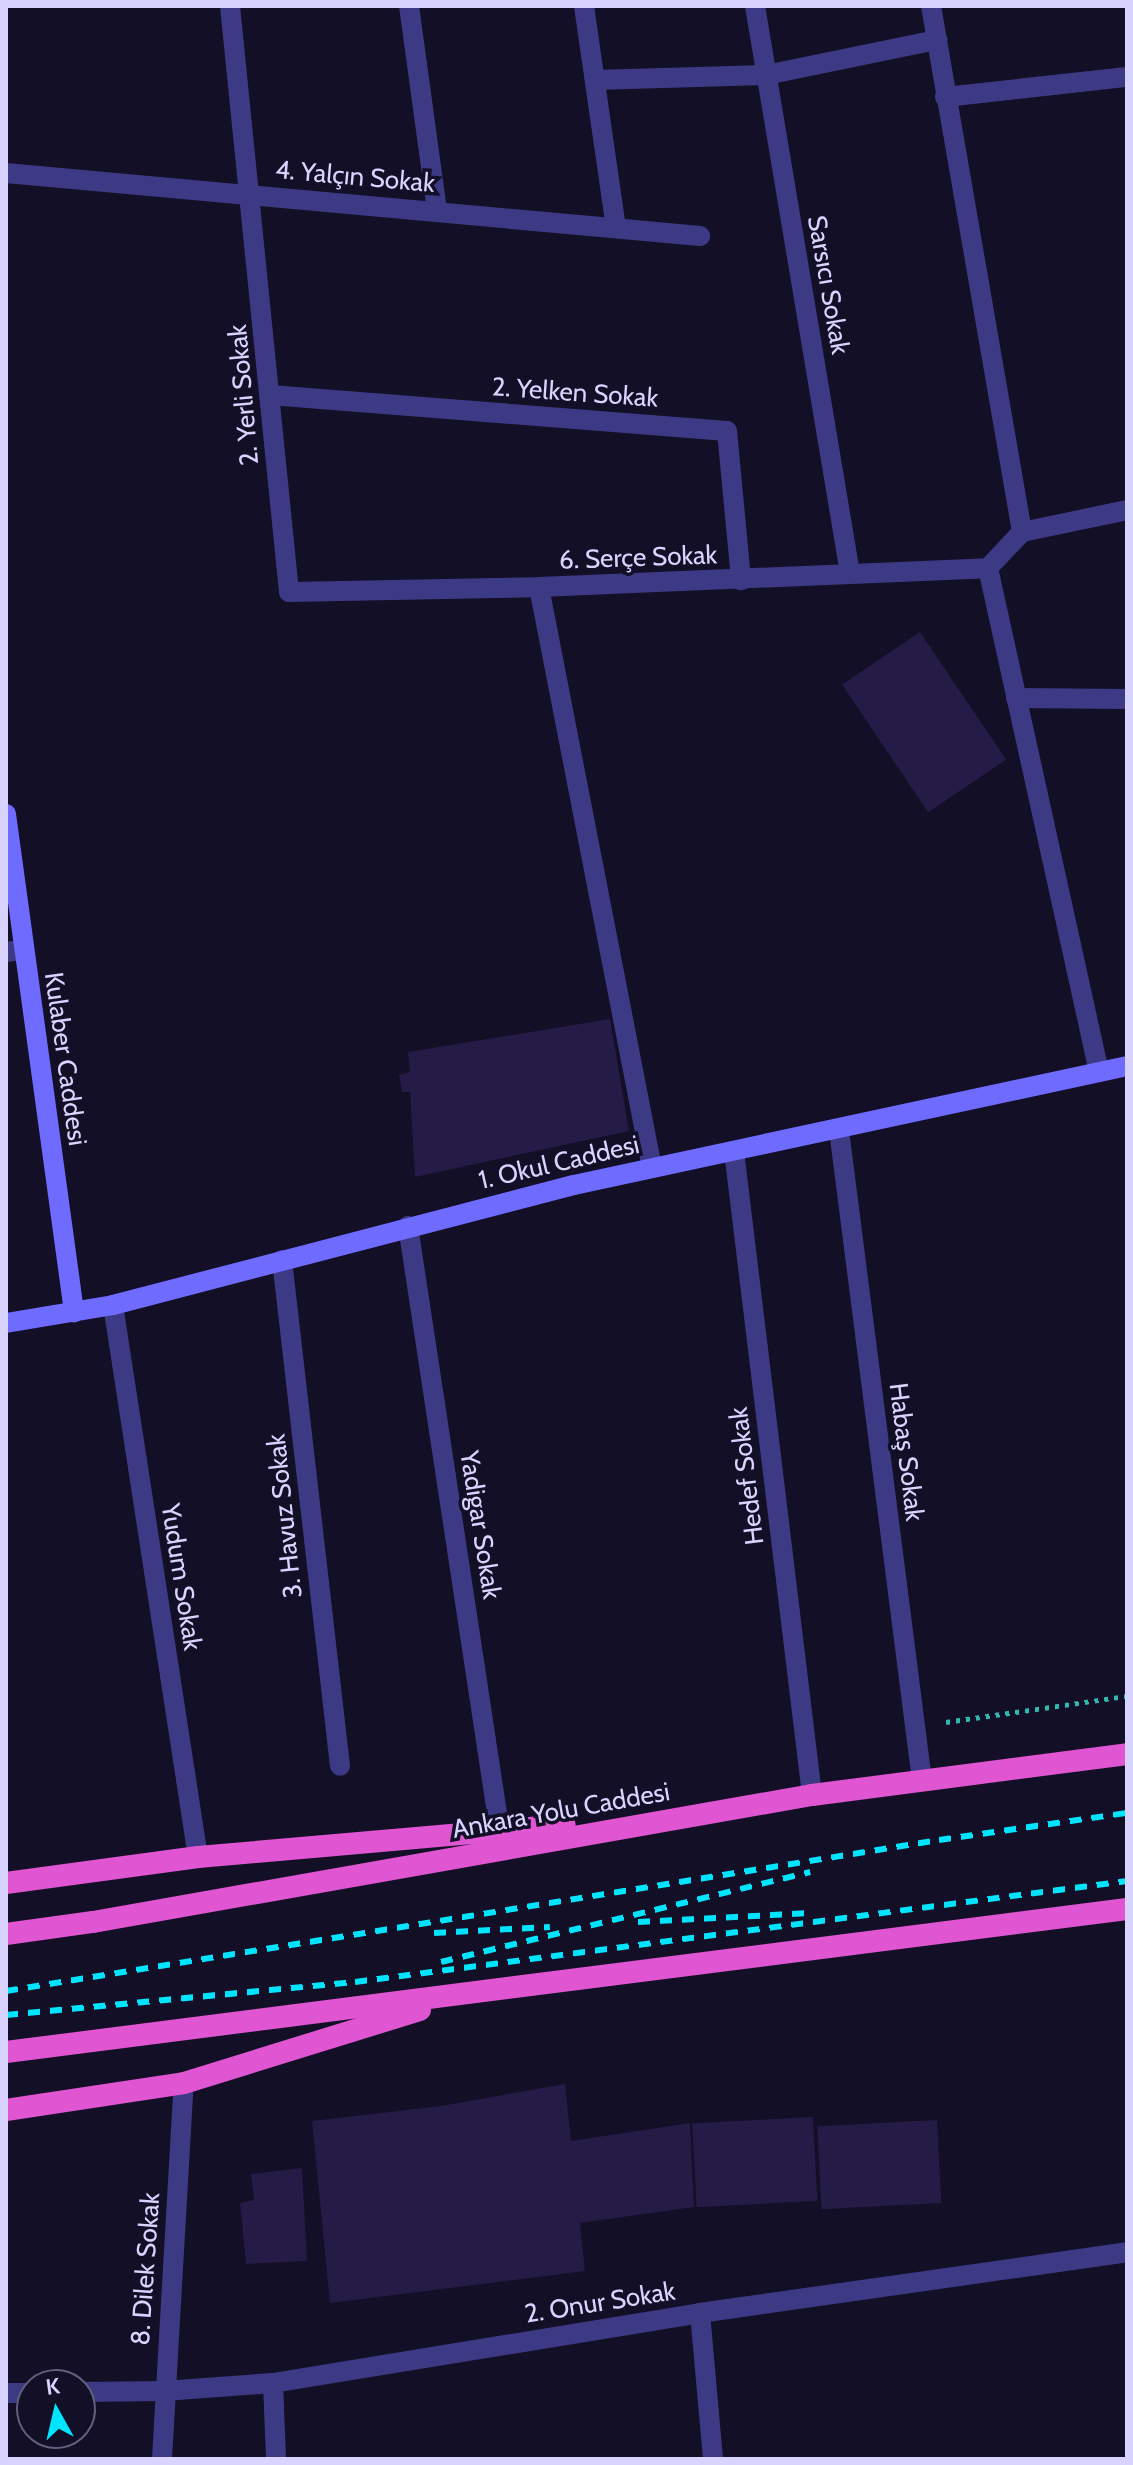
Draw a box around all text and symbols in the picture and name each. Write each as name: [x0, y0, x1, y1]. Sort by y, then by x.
street label: 4. Yalçın Sokak: [274, 154, 436, 200]
street label: Sarsıcı Sokak: [800, 213, 856, 357]
street label: 2. Yerli Sokak: [222, 323, 266, 467]
street label: 2. Yelken Sokak: [491, 372, 659, 414]
street label: 6. Serçe Sokak: [558, 540, 718, 576]
street label: Kulaber Caddesi: [37, 970, 93, 1148]
street label: 1. Okul Caddesi: [476, 1129, 642, 1197]
street label: Habaş Sokak: [882, 1381, 930, 1523]
street label: Hedef Sokak: [723, 1405, 771, 1547]
street label: 3. Havuz Sokak: [261, 1432, 309, 1600]
street label: Yadigar Sokak: [453, 1448, 507, 1602]
street label: Yudum Sokak: [154, 1501, 208, 1653]
street label: Ankara Yolu Caddesi: [450, 1777, 672, 1845]
street label: 8. Dilek Sokak: [125, 2192, 167, 2346]
street label: 2. Onur Sokak: [522, 2276, 678, 2330]
north arrow: [16, 2369, 96, 2449]
text: K: [44, 2372, 62, 2401]

